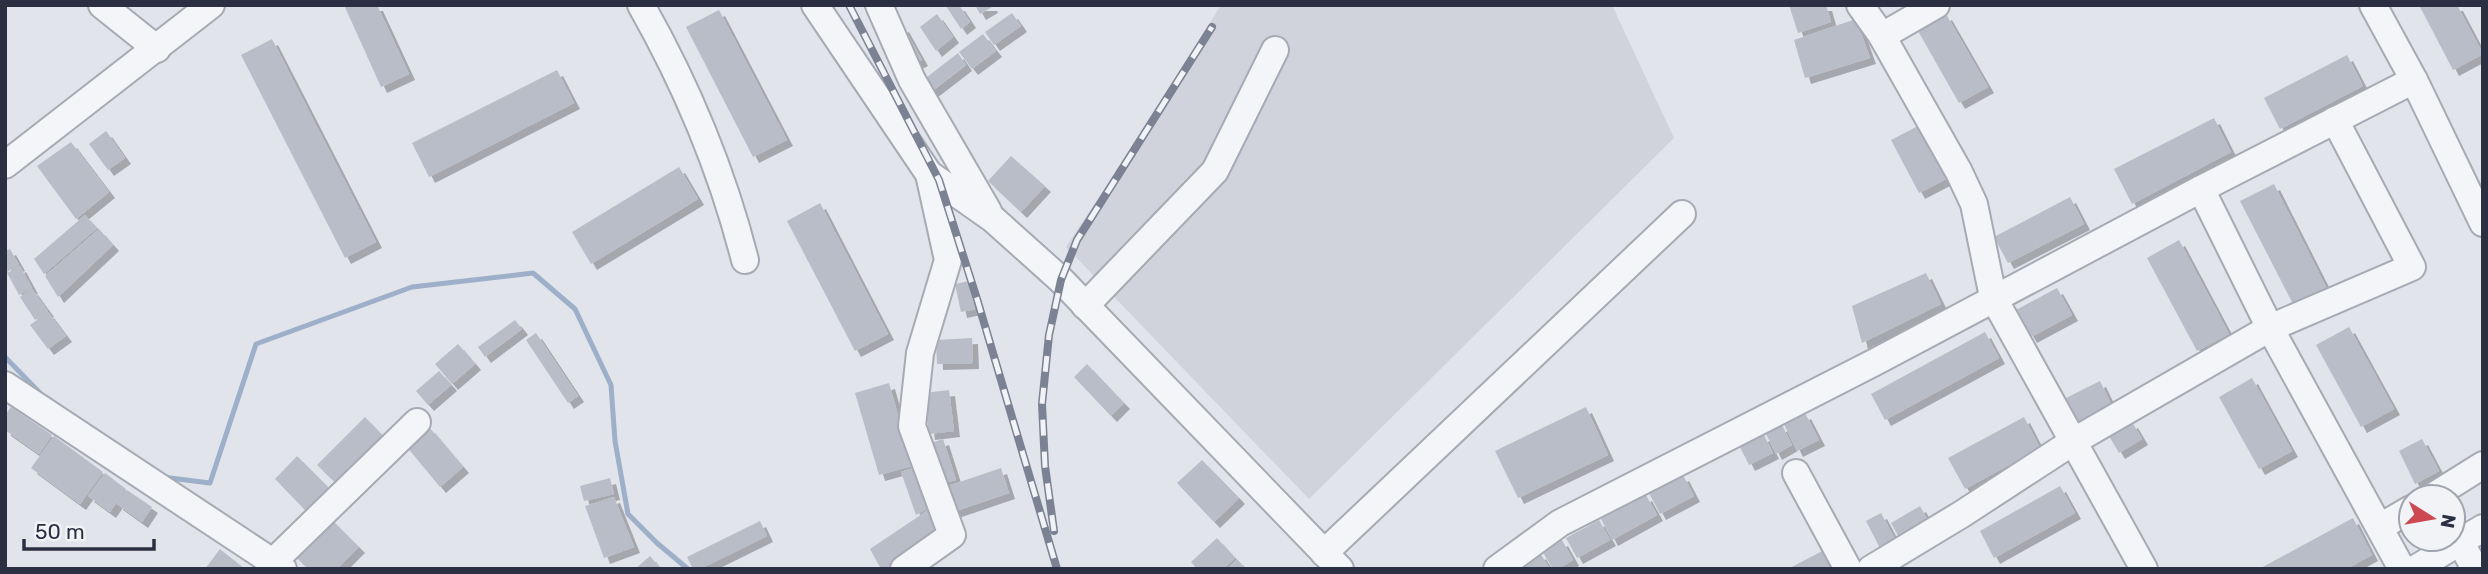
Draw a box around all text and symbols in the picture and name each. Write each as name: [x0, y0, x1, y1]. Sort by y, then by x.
north arrow: [2397, 483, 2467, 553]
scale bar: [24, 508, 154, 552]
text: N: [2436, 512, 2461, 530]
text: 50 m: [35, 519, 85, 544]

